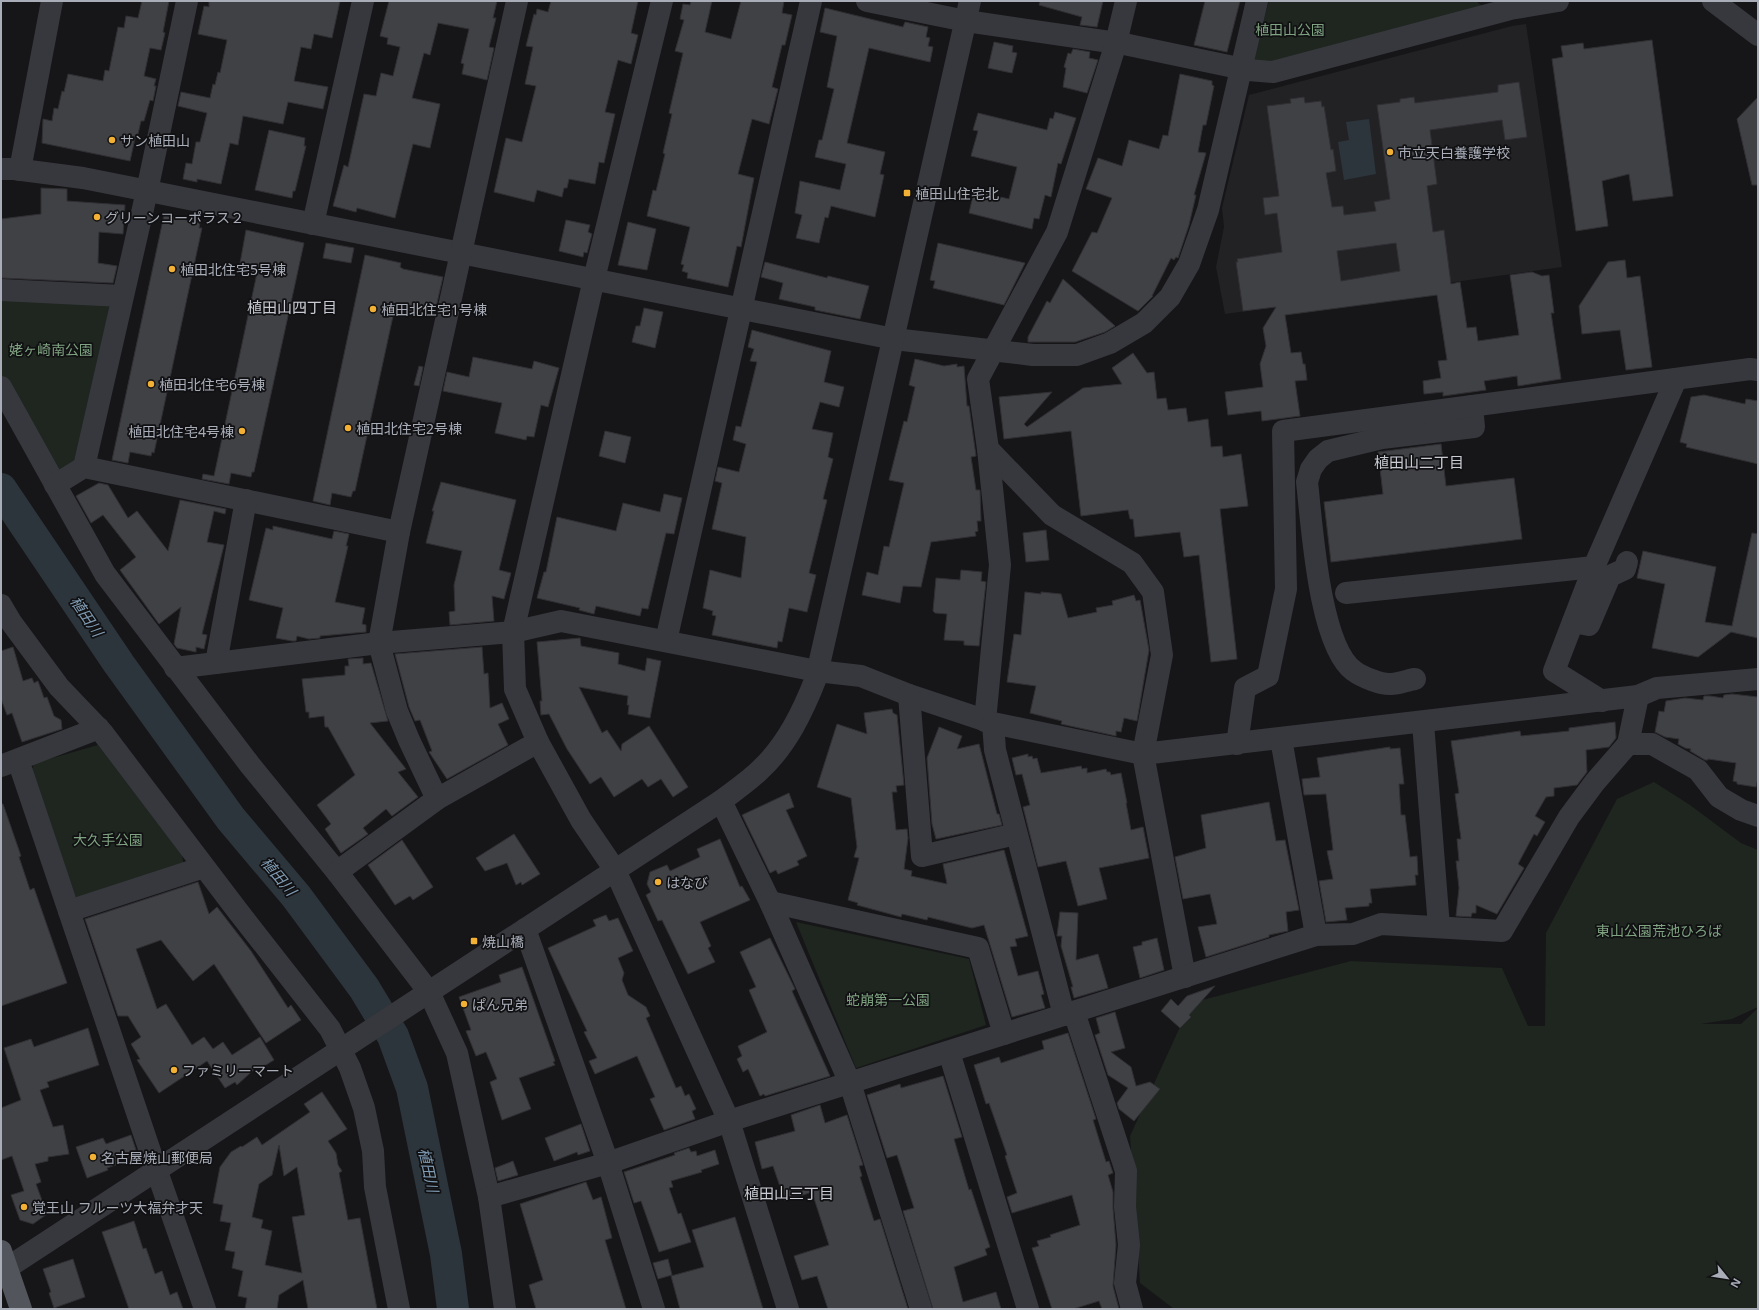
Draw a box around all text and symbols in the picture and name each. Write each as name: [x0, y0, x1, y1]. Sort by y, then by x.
park label: 植田山公園: [1255, 20, 1325, 39]
place label: サン植田山: [120, 131, 190, 150]
marker: サン植田山: [107, 135, 117, 145]
place label: 市立天白養護学校: [1398, 143, 1510, 162]
marker: 市立天白養護学校: [1385, 147, 1395, 157]
place label: 植田山住宅北: [915, 184, 999, 203]
marker: 植田山住宅北: [902, 188, 912, 198]
place label: グリーンコーポラス２: [105, 208, 244, 227]
marker: グリーンコーポラス２: [92, 212, 102, 222]
place label: 植田北住宅5号棟: [180, 260, 286, 279]
marker: 植田北住宅5号棟: [167, 264, 177, 274]
district label: 植田山四丁目: [247, 297, 337, 317]
place label: 植田北住宅1号棟: [381, 300, 487, 319]
marker: 植田北住宅1号棟: [368, 304, 378, 314]
park label: 姥ヶ崎南公園: [9, 340, 93, 359]
place label: 植田北住宅6号棟: [159, 375, 265, 394]
marker: 植田北住宅6号棟: [146, 379, 156, 389]
place label: 植田北住宅2号棟: [356, 419, 462, 438]
place label: 植田北住宅4号棟: [128, 422, 234, 441]
marker: 植田北住宅2号棟: [343, 423, 353, 433]
marker: 植田北住宅4号棟: [237, 426, 247, 436]
district label: 植田山二丁目: [1374, 452, 1464, 472]
water label: 植田川: [66, 592, 109, 642]
park label: 大久手公園: [73, 830, 143, 849]
water label: 植田川: [257, 852, 302, 901]
place label: はなび: [666, 873, 708, 892]
marker: はなび: [653, 877, 663, 887]
park label: 東山公園荒池ひろば: [1596, 921, 1722, 940]
place label: 焼山橋: [482, 932, 524, 951]
marker: 焼山橋: [469, 936, 479, 946]
park label: 蛇崩第一公園: [846, 990, 930, 1009]
place label: ぱん兄弟: [472, 995, 528, 1014]
marker: ぱん兄弟: [459, 999, 469, 1009]
place label: ファミリーマート: [182, 1061, 294, 1080]
marker: ファミリーマート: [169, 1065, 179, 1075]
water label: 植田川: [415, 1146, 444, 1196]
place label: 名古屋焼山郵便局: [101, 1148, 213, 1167]
marker: 名古屋焼山郵便局: [88, 1152, 98, 1162]
district label: 植田山三丁目: [744, 1183, 834, 1203]
place label: 覚王山 フルーツ大福弁才天: [32, 1198, 203, 1217]
marker: 覚王山 フルーツ大福弁才天: [19, 1202, 29, 1212]
north arrow: [1707, 1258, 1747, 1298]
text: N: [1727, 1276, 1745, 1291]

